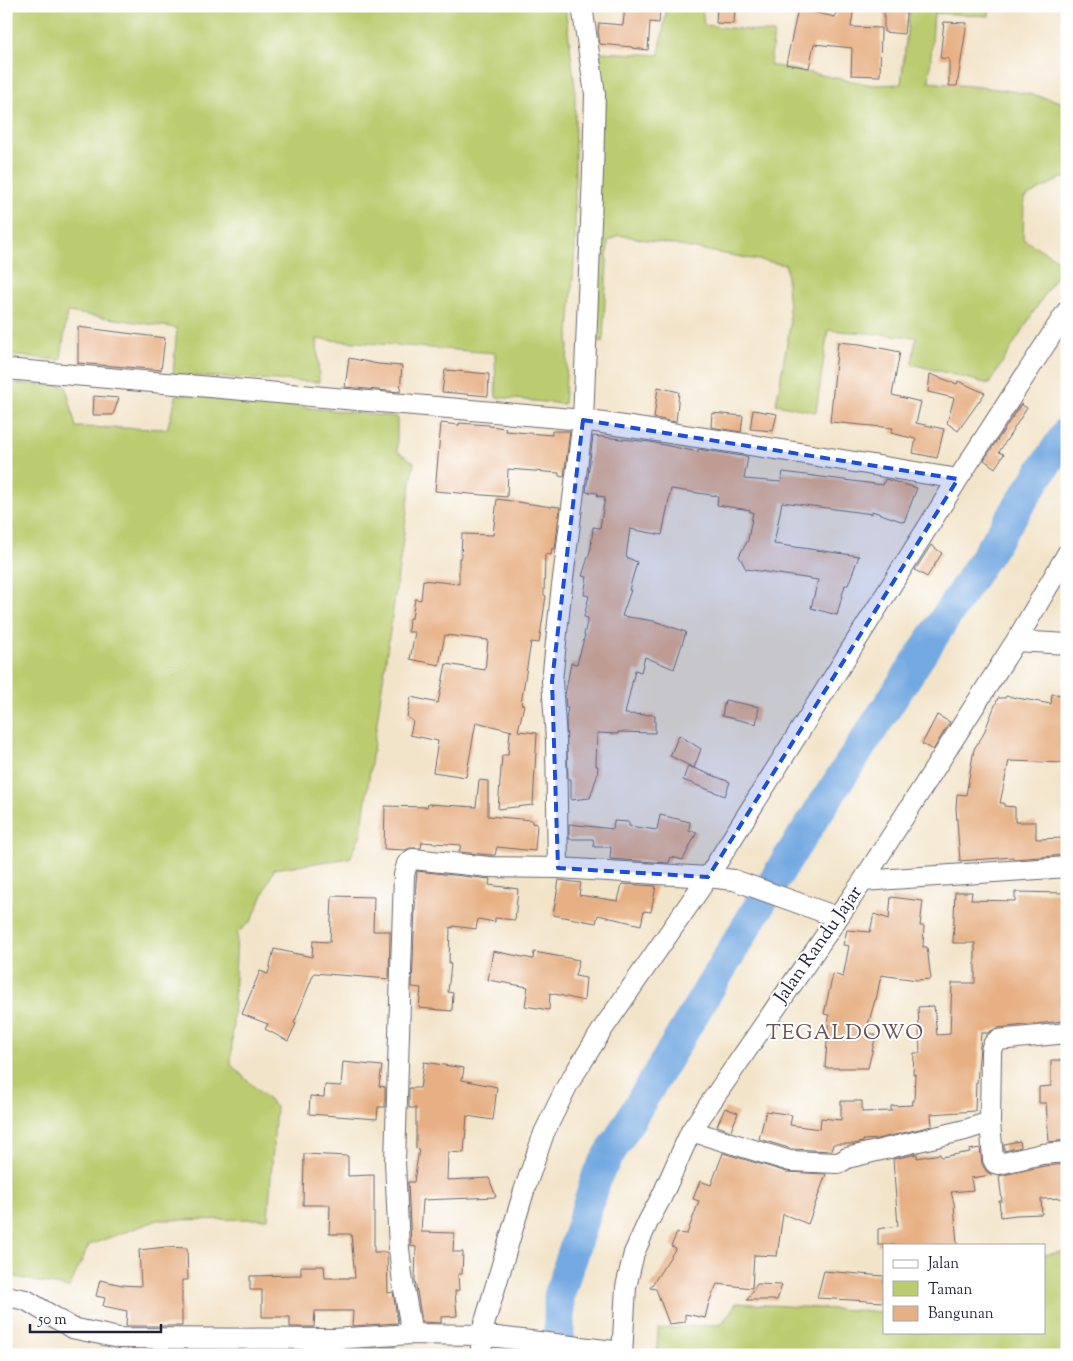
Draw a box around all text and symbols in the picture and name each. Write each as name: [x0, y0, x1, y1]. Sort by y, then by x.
street label: Jalan Randu Jajar: [768, 881, 870, 1010]
district label: TEGALDOWO: [766, 1019, 924, 1049]
legend: [883, 1244, 1046, 1334]
text: Jalan: [927, 1254, 959, 1275]
text: Taman: [928, 1280, 972, 1301]
scale bar: [30, 1301, 161, 1333]
text: Bangunan: [928, 1304, 994, 1325]
text: 50 m: [37, 1310, 67, 1331]

